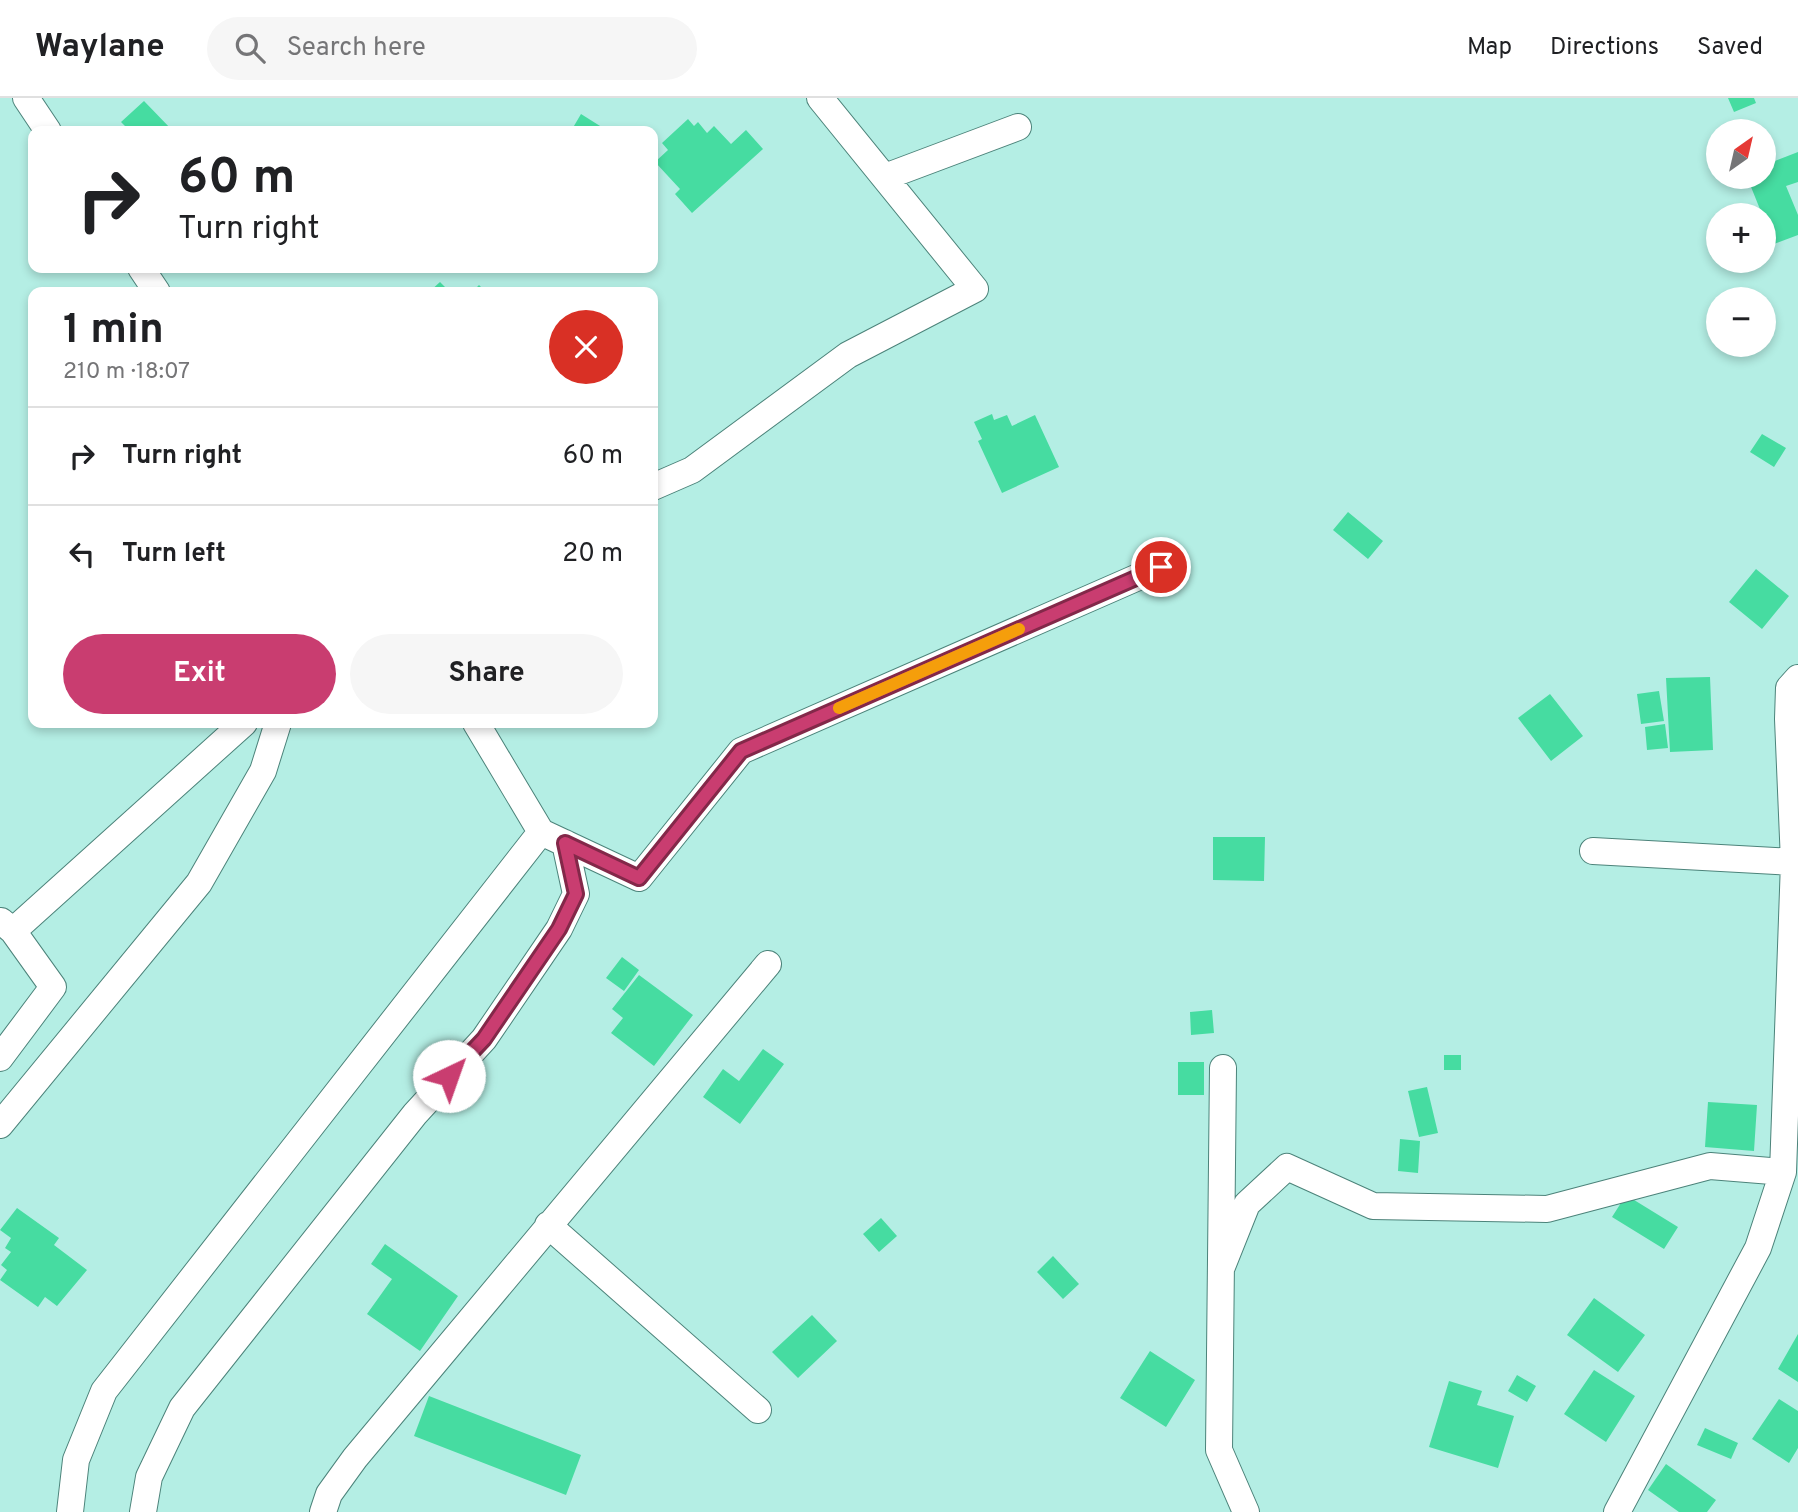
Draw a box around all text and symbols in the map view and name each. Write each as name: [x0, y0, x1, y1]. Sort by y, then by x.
search box: [207, 17, 697, 80]
text: Waylane: [35, 27, 165, 69]
icon: search: [231, 29, 269, 67]
text: Search here: [287, 32, 426, 65]
text: Map: [1467, 33, 1512, 63]
text: Directions: [1550, 33, 1659, 63]
text: Saved: [1697, 33, 1763, 63]
north arrow: [1706, 119, 1776, 189]
map controls: [1706, 119, 1776, 357]
text: 60 m: [178, 149, 296, 211]
icon: right: [63, 154, 154, 245]
button: +: [1706, 203, 1776, 273]
text: Turn right: [178, 210, 320, 250]
button: −: [1706, 287, 1776, 357]
text: 1 min: [63, 305, 164, 358]
button: close: [549, 310, 623, 384]
text: 210 m · 18:07: [63, 358, 190, 387]
icon: right: [63, 437, 101, 475]
text: Turn right: [122, 440, 242, 473]
text: 60 m: [563, 440, 623, 473]
icon: left: [63, 535, 101, 573]
pin: [1131, 537, 1191, 597]
text: Turn left: [122, 538, 226, 571]
text: 20 m: [562, 538, 623, 571]
icon: arrive: [1142, 548, 1180, 586]
button: Exit: [63, 634, 336, 714]
button: Share: [350, 634, 623, 714]
position arrow: [412, 1039, 486, 1113]

